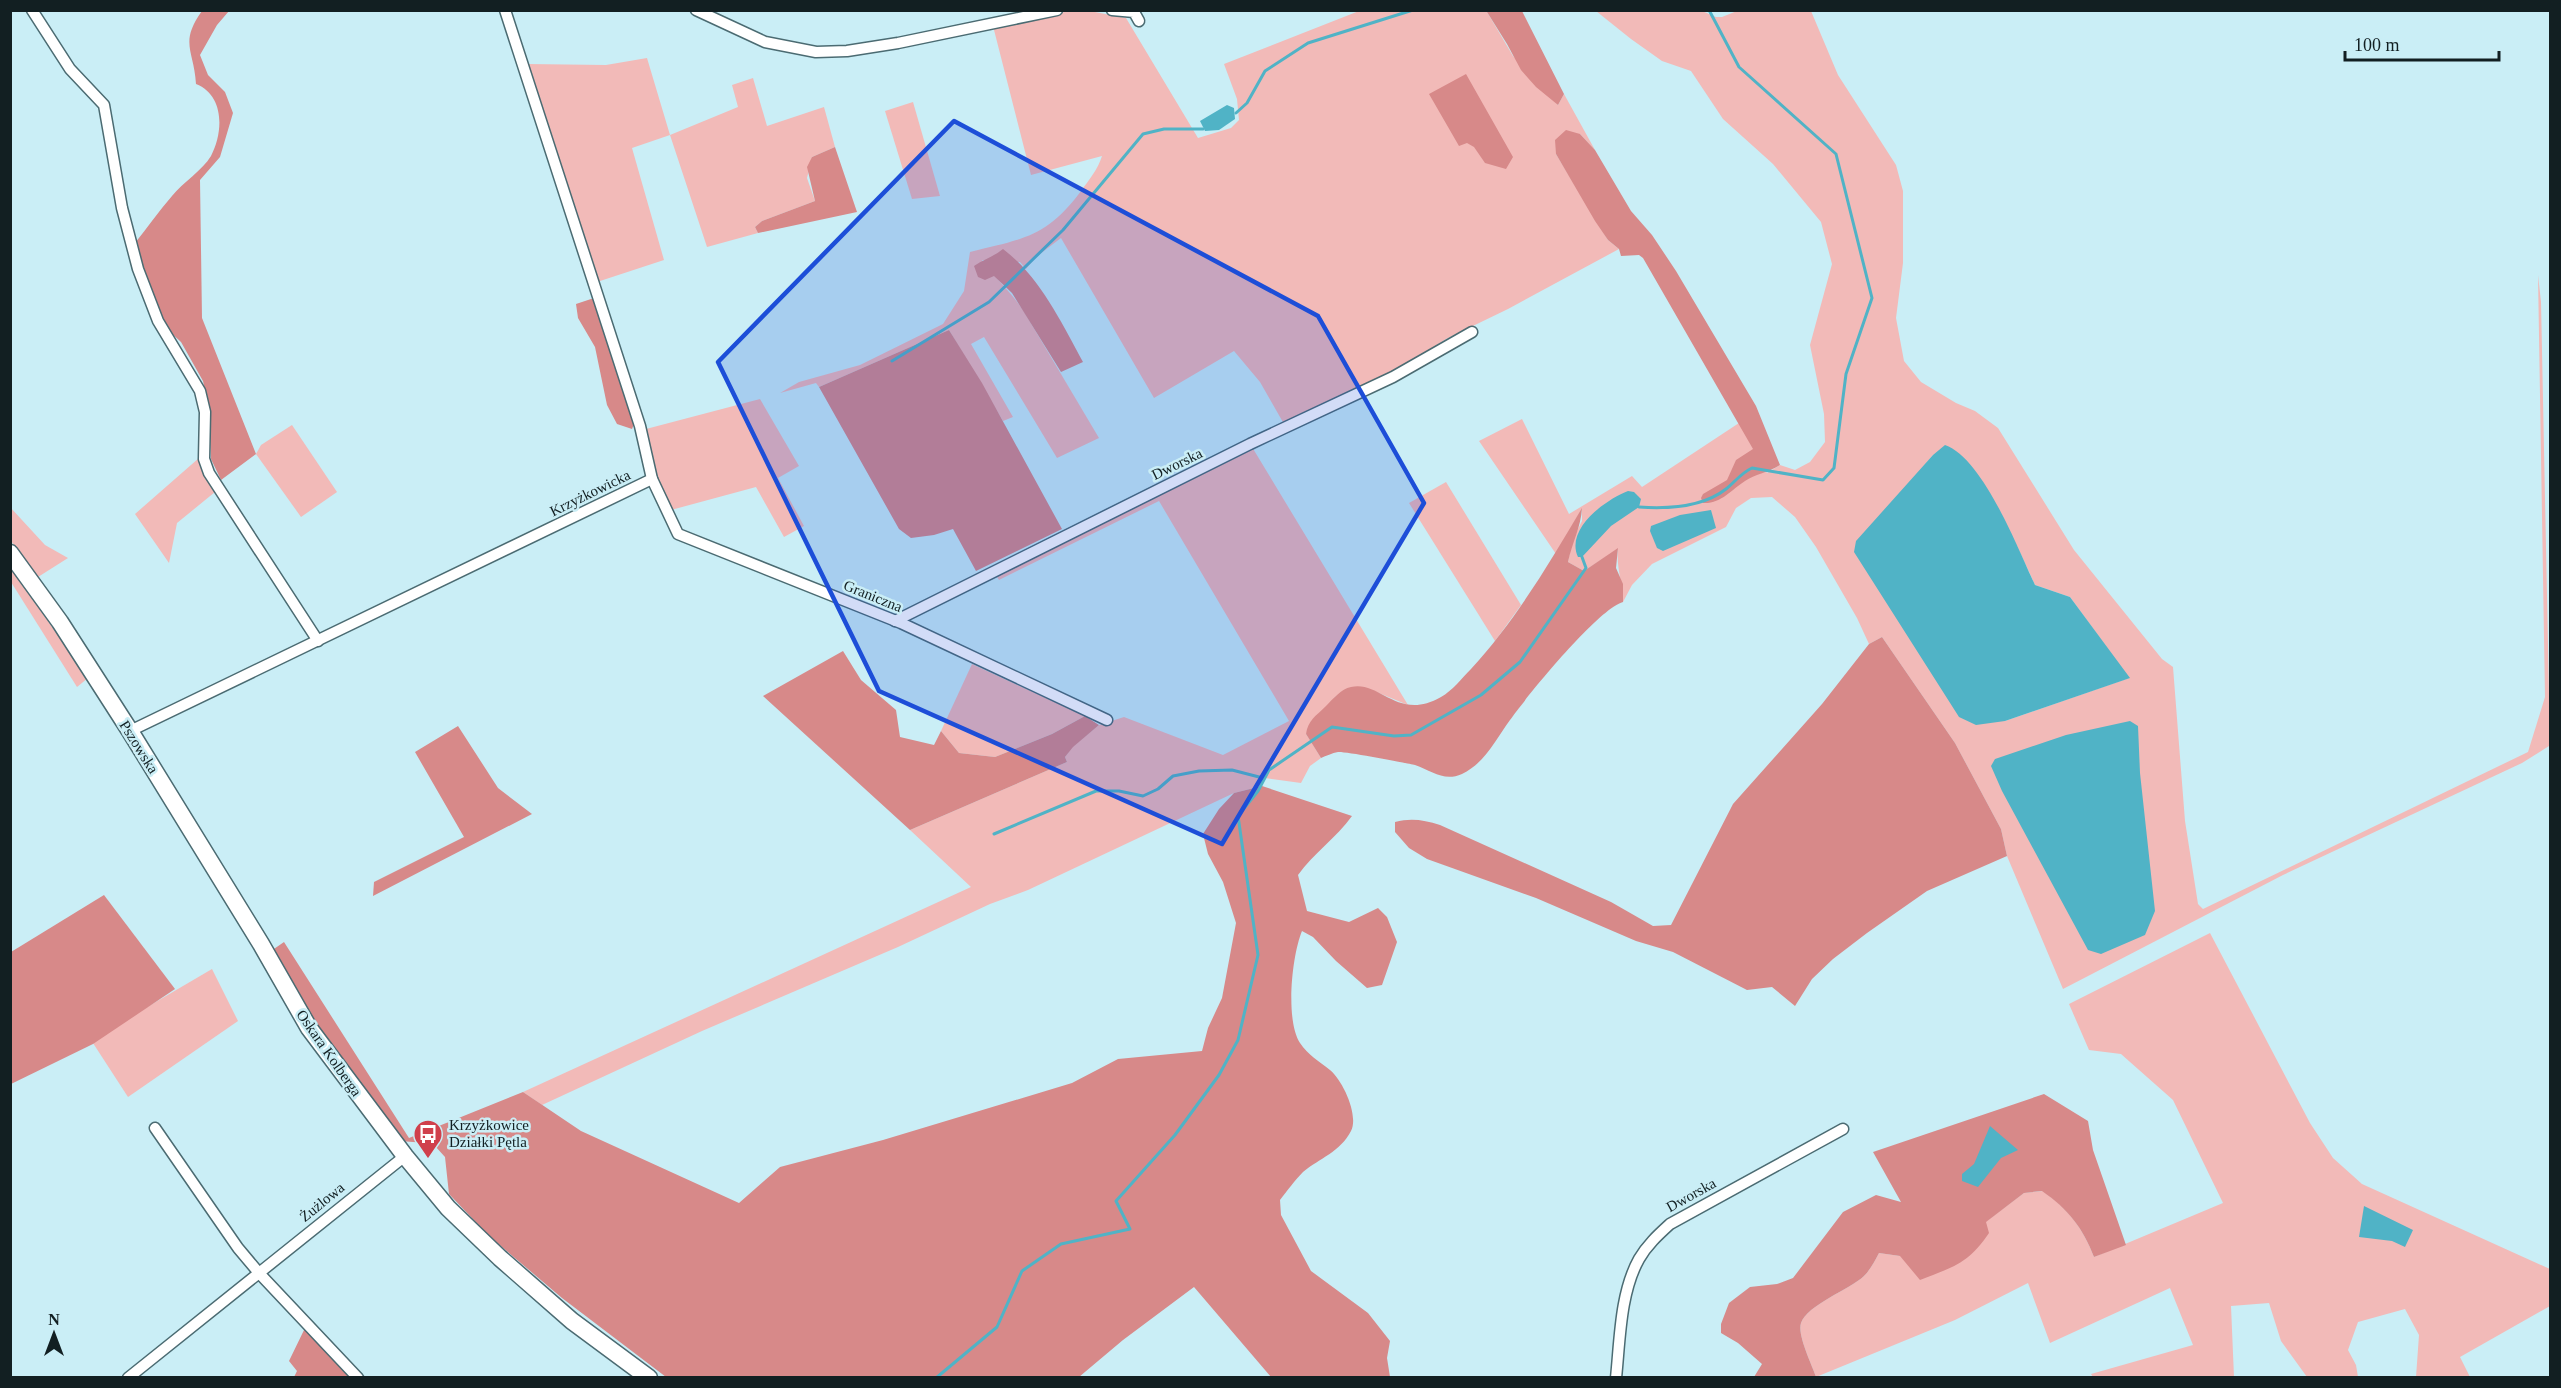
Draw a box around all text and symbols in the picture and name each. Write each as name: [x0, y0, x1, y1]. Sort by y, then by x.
scale bar: [2345, 24, 2500, 62]
text: 100 m: [2354, 35, 2400, 55]
street label: Dworska: [1149, 445, 1205, 483]
street label: Krzyżkowicka: [547, 466, 633, 519]
street label: Graniczna: [841, 577, 905, 615]
street label: Pszowska: [117, 718, 162, 777]
street label: Oskara Kolberga: [293, 1007, 365, 1100]
place label: Krzyżkowice Działki Pętla: [449, 1117, 529, 1150]
bus stop icon: Krzyżkowice Działki Pętla: [412, 1118, 444, 1160]
street label: Dworska: [1663, 1175, 1719, 1215]
street label: Żużlowa: [297, 1179, 348, 1225]
north arrow: [24, 1304, 84, 1364]
text: N: [48, 1311, 60, 1328]

